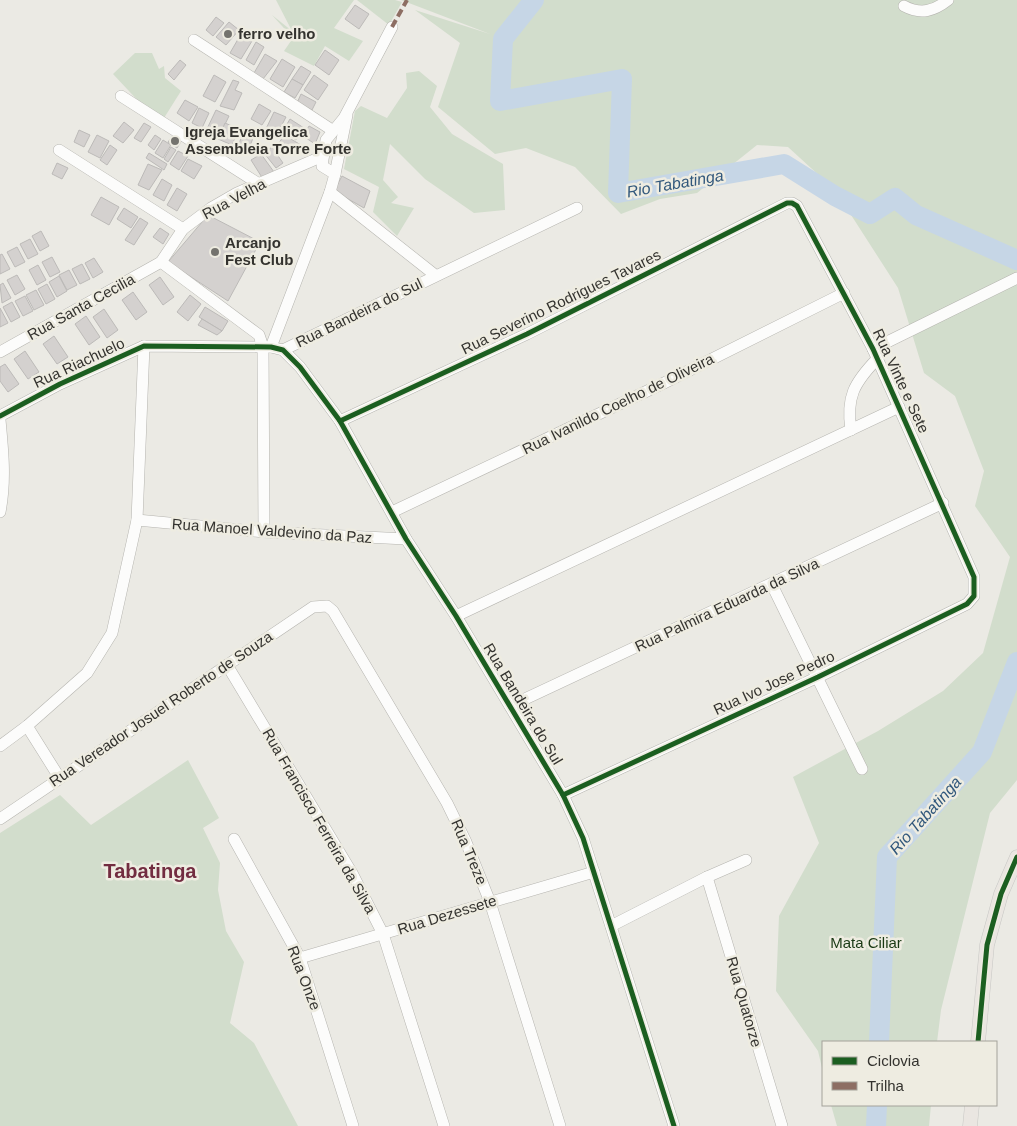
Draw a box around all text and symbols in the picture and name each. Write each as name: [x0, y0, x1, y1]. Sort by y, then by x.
place label: ferro velho: [238, 25, 316, 42]
marker: ferro velho: [222, 28, 234, 40]
place label: Igreja Evangelica Assembleia Torre Forte: [185, 123, 351, 157]
marker: Igreja Evangelica Assembleia Torre Forte: [169, 135, 181, 147]
water label: Rio Tabatinga: [625, 167, 725, 200]
street label: Rua Velha: [199, 174, 269, 222]
place label: Arcanjo Fest Club: [225, 234, 293, 268]
marker: Arcanjo Fest Club: [209, 246, 221, 258]
street label: Rua Severino Rodrigues Tavares: [458, 246, 663, 357]
street label: Rua Santa Cecilia: [24, 270, 138, 343]
street label: Rua Bandeira do Sul: [293, 275, 425, 351]
street label: Rua Vinte e Sete: [870, 326, 933, 436]
street label: Rua Riachuelo: [31, 334, 127, 391]
street label: Rua Ivanildo Coelho de Oliveira: [519, 349, 717, 457]
street label: Rua Manoel Valdevino da Paz: [171, 515, 373, 546]
street label: Rua Palmira Eduarda da Silva: [632, 554, 822, 655]
street label: Rua Vereador Josuel Roberto de Souza: [46, 627, 276, 790]
street label: Rua Bandeira do Sul: [480, 640, 566, 767]
street label: Rua Ivo Jose Pedro: [710, 647, 837, 718]
street label: Rua Francisco Ferreira da Silva: [259, 725, 380, 917]
water label: Rio Tabatinga: [886, 773, 965, 857]
street label: Rua Treze: [448, 817, 491, 887]
district label: Tabatinga: [104, 860, 197, 882]
street label: Rua Dezessete: [395, 891, 498, 938]
park label: Mata Ciliar: [830, 934, 902, 951]
street label: Rua Onze: [284, 943, 325, 1012]
street label: Rua Quatorze: [723, 955, 766, 1049]
legend: [822, 1041, 997, 1106]
text: Ciclovia: [867, 1052, 920, 1069]
text: Trilha: [867, 1077, 905, 1094]

